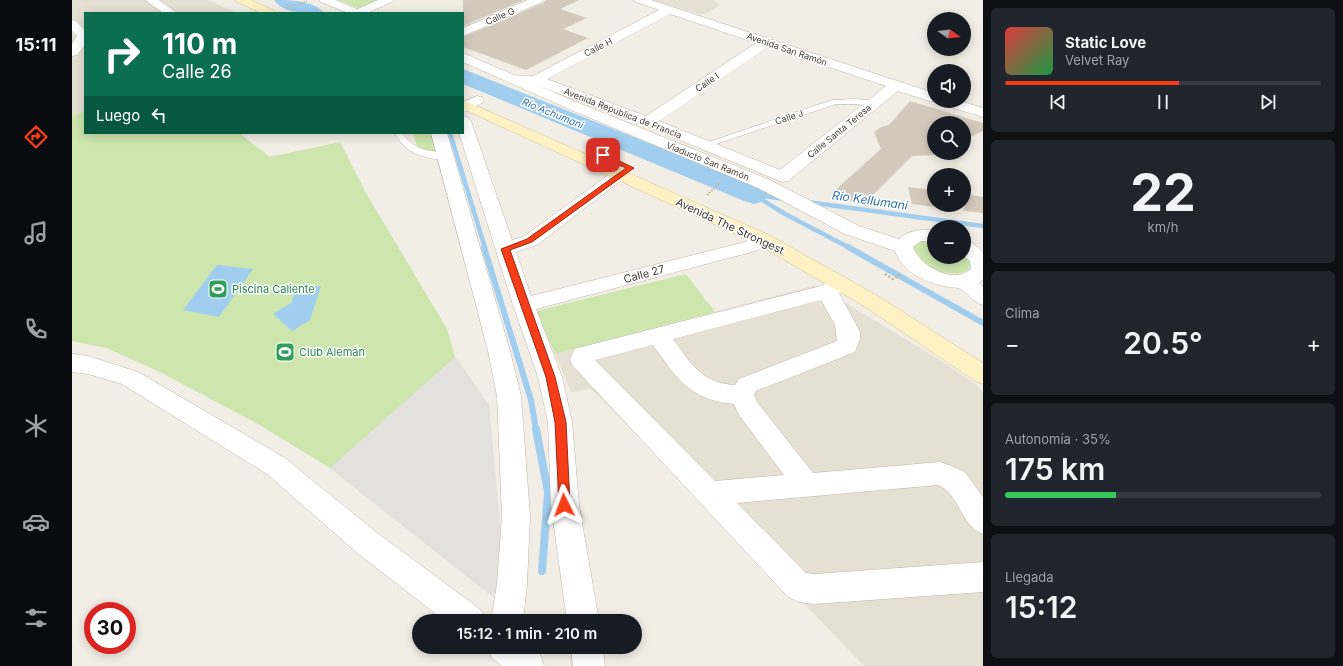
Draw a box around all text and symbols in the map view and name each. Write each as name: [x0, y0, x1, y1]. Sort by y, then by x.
street label: Calle G: [484, 5, 516, 27]
north arrow: [927, 12, 971, 56]
map controls: [927, 12, 971, 264]
text: 110 m: [162, 27, 237, 61]
icon: right: [96, 28, 148, 80]
street label: Avenida San Ramón: [745, 30, 829, 68]
text: Static Love: [1065, 33, 1146, 52]
text: 15:11: [16, 34, 56, 55]
street label: Calle H: [582, 35, 614, 59]
text: Velvet Ray: [1065, 52, 1129, 68]
text: Calle 26: [162, 61, 232, 82]
button: sound: [927, 64, 971, 108]
street label: Calle I: [693, 70, 721, 94]
street label: Avenida República de Francia: [563, 85, 683, 141]
icon: previous: [1047, 91, 1069, 113]
icon: pause: [1152, 91, 1174, 113]
icon: next: [1257, 91, 1279, 113]
water label: Río Achumani: [520, 95, 586, 131]
street label: Calle Santa Teresa: [805, 102, 873, 160]
icon: left: [148, 104, 170, 126]
text: Luego: [96, 106, 140, 125]
street label: Calle J: [774, 107, 804, 127]
button: search: [927, 116, 971, 160]
icon: directions: [22, 123, 50, 151]
pin: [586, 138, 620, 172]
street label: Viaducto San Ramón: [665, 139, 751, 183]
icon: arrive: [592, 144, 614, 166]
text: 22: [1130, 161, 1196, 224]
button: +: [927, 168, 971, 212]
water label: Río Kellumani: [831, 187, 910, 213]
street label: Avenida The Strongest: [674, 195, 787, 257]
icon: music: [22, 219, 50, 247]
text: km/h: [1148, 219, 1178, 235]
button: −: [927, 220, 971, 264]
street label: Calle 27: [622, 262, 666, 286]
sports icon: Piscina Caliente: [207, 278, 229, 300]
place label: Piscina Caliente: [232, 282, 315, 296]
text: Clima: [1005, 305, 1039, 321]
icon: phone: [22, 315, 50, 343]
text: 20.5°: [1123, 325, 1203, 361]
text: −: [1005, 331, 1020, 357]
text: +: [1306, 331, 1321, 357]
sports icon: Club Alemán: [274, 341, 296, 363]
place label: Club Alemán: [299, 345, 365, 359]
icon: climate: [22, 412, 50, 440]
text: Autonomía · 35%: [1005, 431, 1111, 447]
text: 175 km: [1005, 451, 1105, 487]
position arrow: [543, 484, 585, 526]
icon: car: [22, 508, 50, 536]
text: Llegada: [1005, 569, 1054, 585]
text: 15:12: [1005, 589, 1078, 625]
speed limit sign: 30: [84, 602, 136, 654]
icon: filters: [22, 604, 50, 632]
text: 15:12 · 1 min · 210 m: [457, 624, 597, 643]

